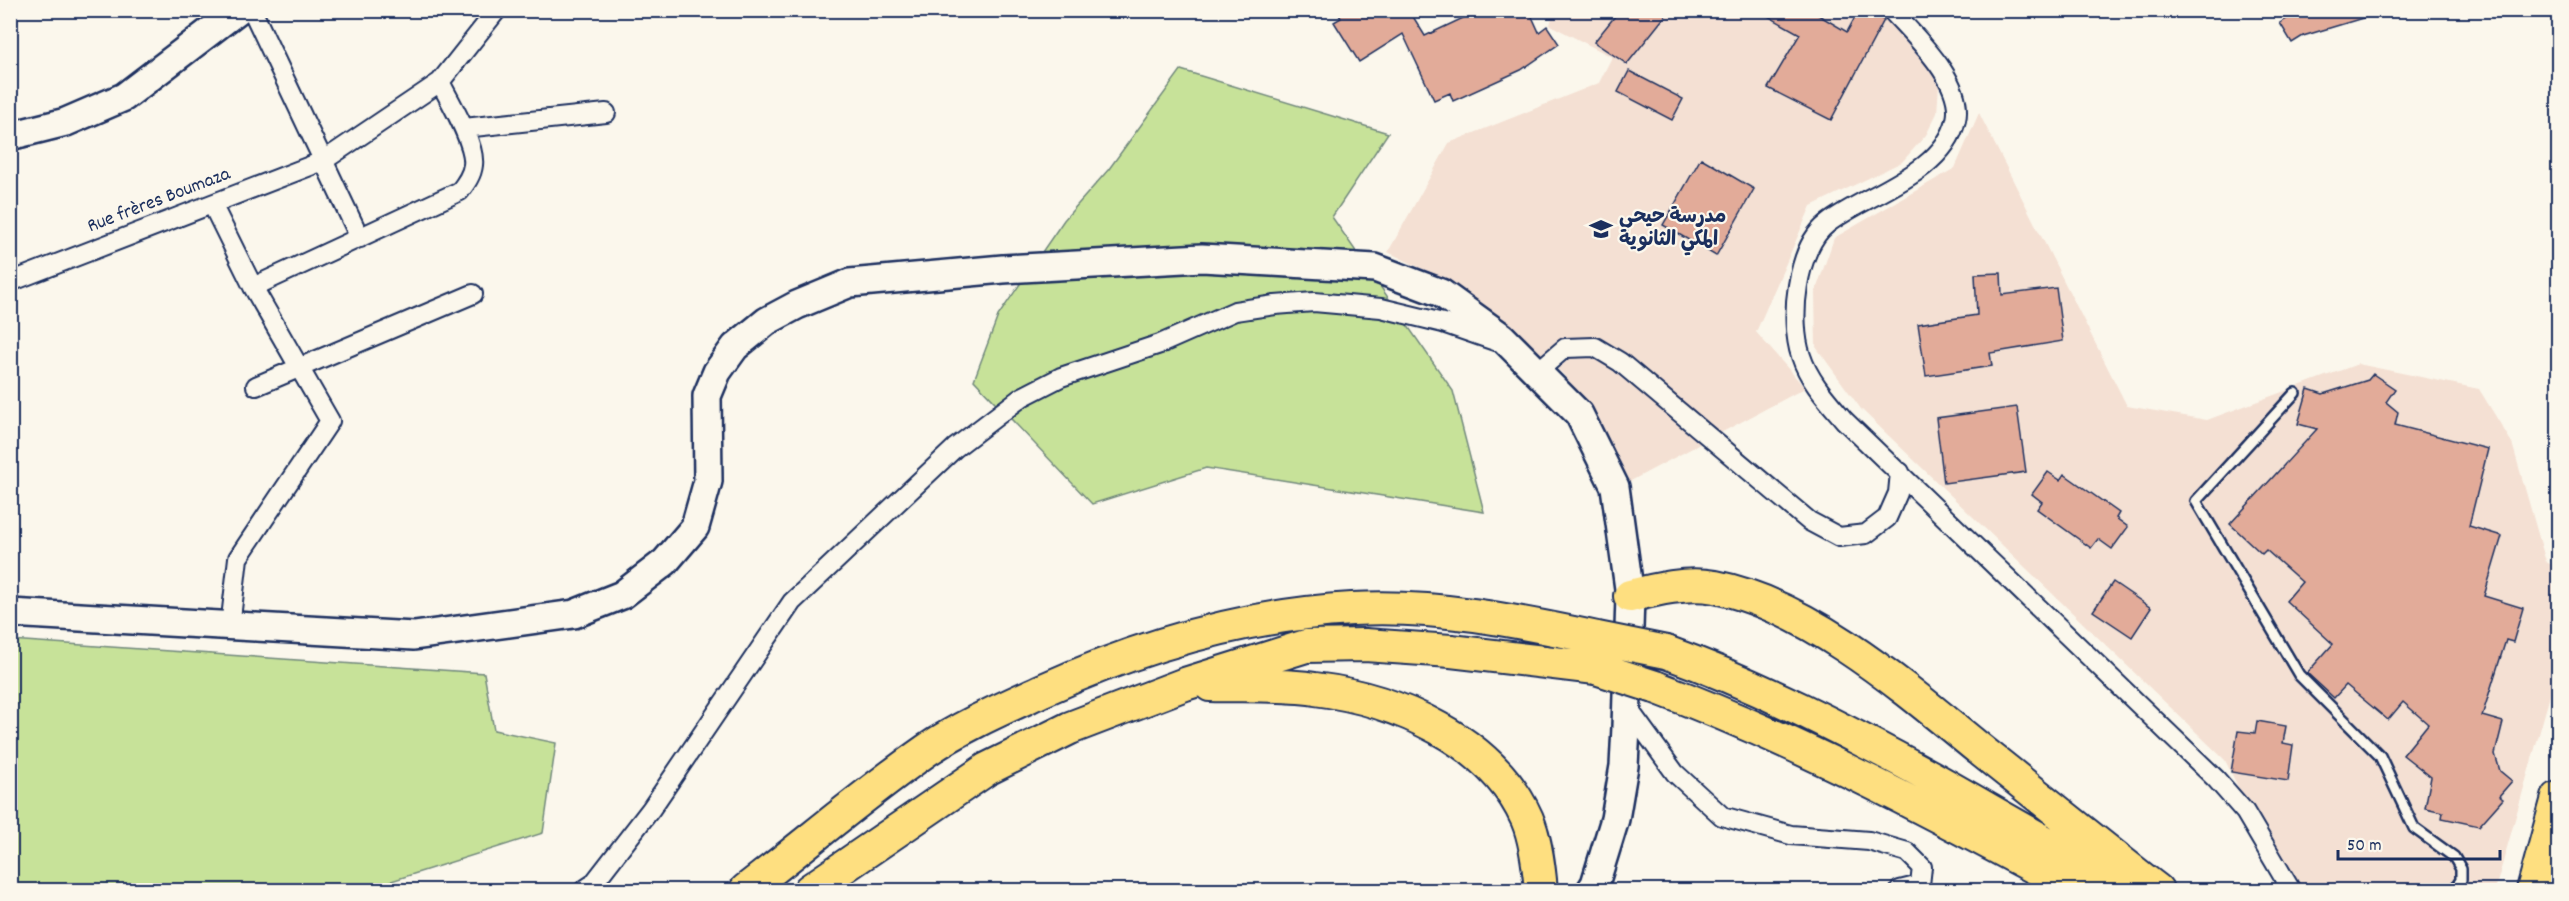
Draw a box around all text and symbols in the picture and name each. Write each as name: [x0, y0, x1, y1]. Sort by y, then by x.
street label: Rue frères Boumaza: [83, 161, 235, 241]
place label: مدرسة حيحي المكي الثانوية: [1619, 204, 1726, 256]
school or university icon: مدرسة حيحي المكي الثانوية: [1588, 216, 1614, 242]
scale bar: [2338, 823, 2500, 861]
text: 50 m: [2347, 834, 2382, 859]

